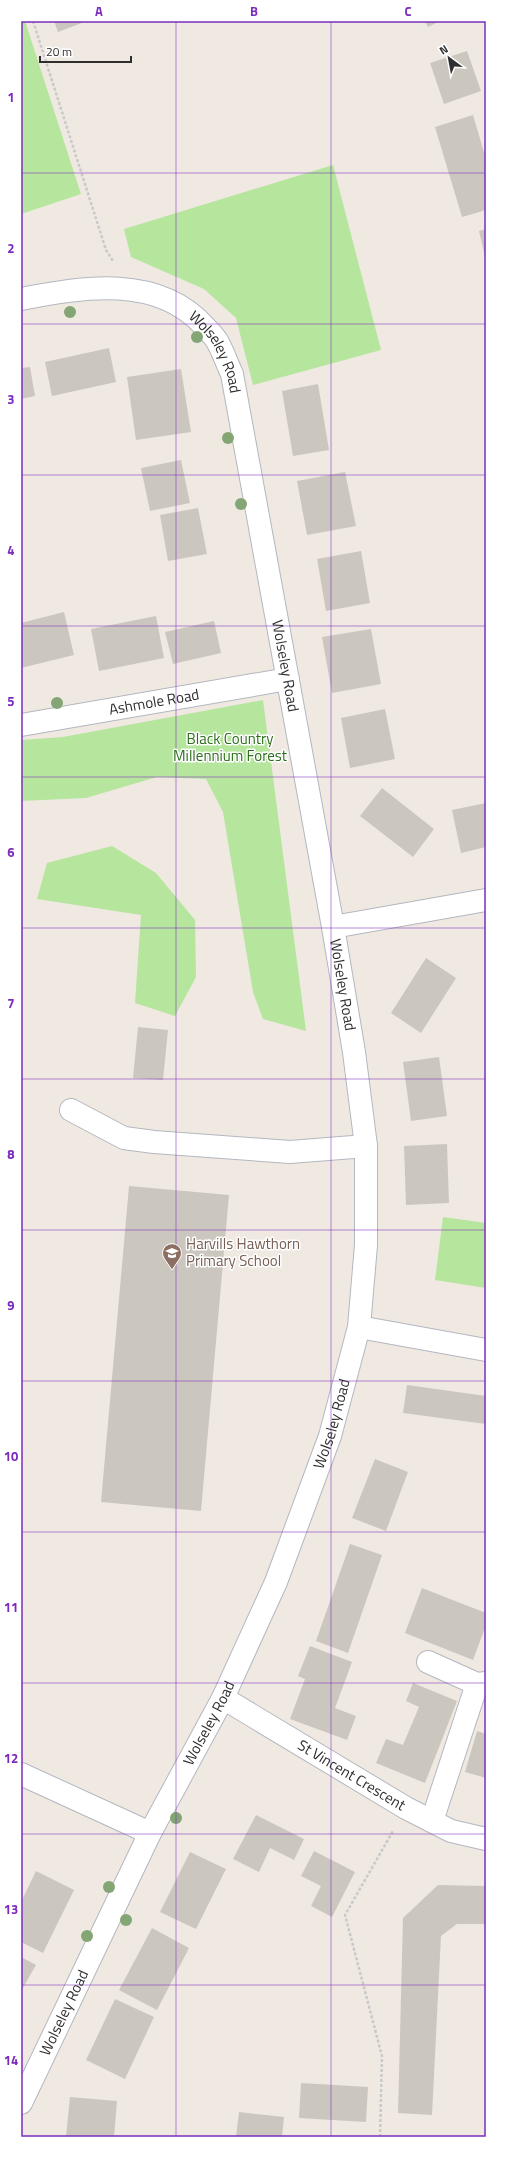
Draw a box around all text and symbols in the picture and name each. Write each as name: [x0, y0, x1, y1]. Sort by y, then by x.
text: A: [95, 1, 103, 21]
text: B: [250, 1, 258, 21]
text: C: [404, 1, 412, 21]
scale bar: [40, 38, 131, 64]
north arrow: [429, 38, 469, 78]
text: N: [436, 41, 451, 58]
text: 20 m: [46, 42, 72, 61]
text: 1: [7, 87, 15, 107]
text: 2: [7, 238, 15, 258]
street label: Wolseley Road: [184, 305, 247, 395]
text: 3: [7, 389, 15, 409]
text: 4: [7, 540, 15, 560]
street label: Wolseley Road: [266, 618, 305, 714]
street label: Ashmole Road: [107, 683, 201, 721]
text: 5: [7, 691, 15, 711]
park label: Black Country Millennium Forest: [173, 727, 288, 767]
text: 6: [7, 842, 15, 862]
street label: Wolseley Road: [324, 937, 362, 1032]
text: 7: [7, 993, 15, 1013]
text: 8: [7, 1144, 15, 1164]
place label: Harvills Hawthorn Primary School: [186, 1232, 300, 1272]
school or university icon: Harvills Hawthorn Primary School: [161, 1242, 183, 1270]
text: 9: [7, 1295, 15, 1315]
street label: Wolseley Road: [307, 1376, 356, 1472]
text: 10: [4, 1446, 18, 1466]
text: 11: [4, 1597, 18, 1617]
street label: Wolseley Road: [177, 1677, 240, 1769]
street label: St Vincent Crescent: [293, 1733, 411, 1817]
text: 12: [4, 1748, 18, 1768]
text: 13: [4, 1899, 18, 1919]
street label: Wolseley Road: [33, 1966, 94, 2059]
text: 14: [4, 2050, 18, 2070]

